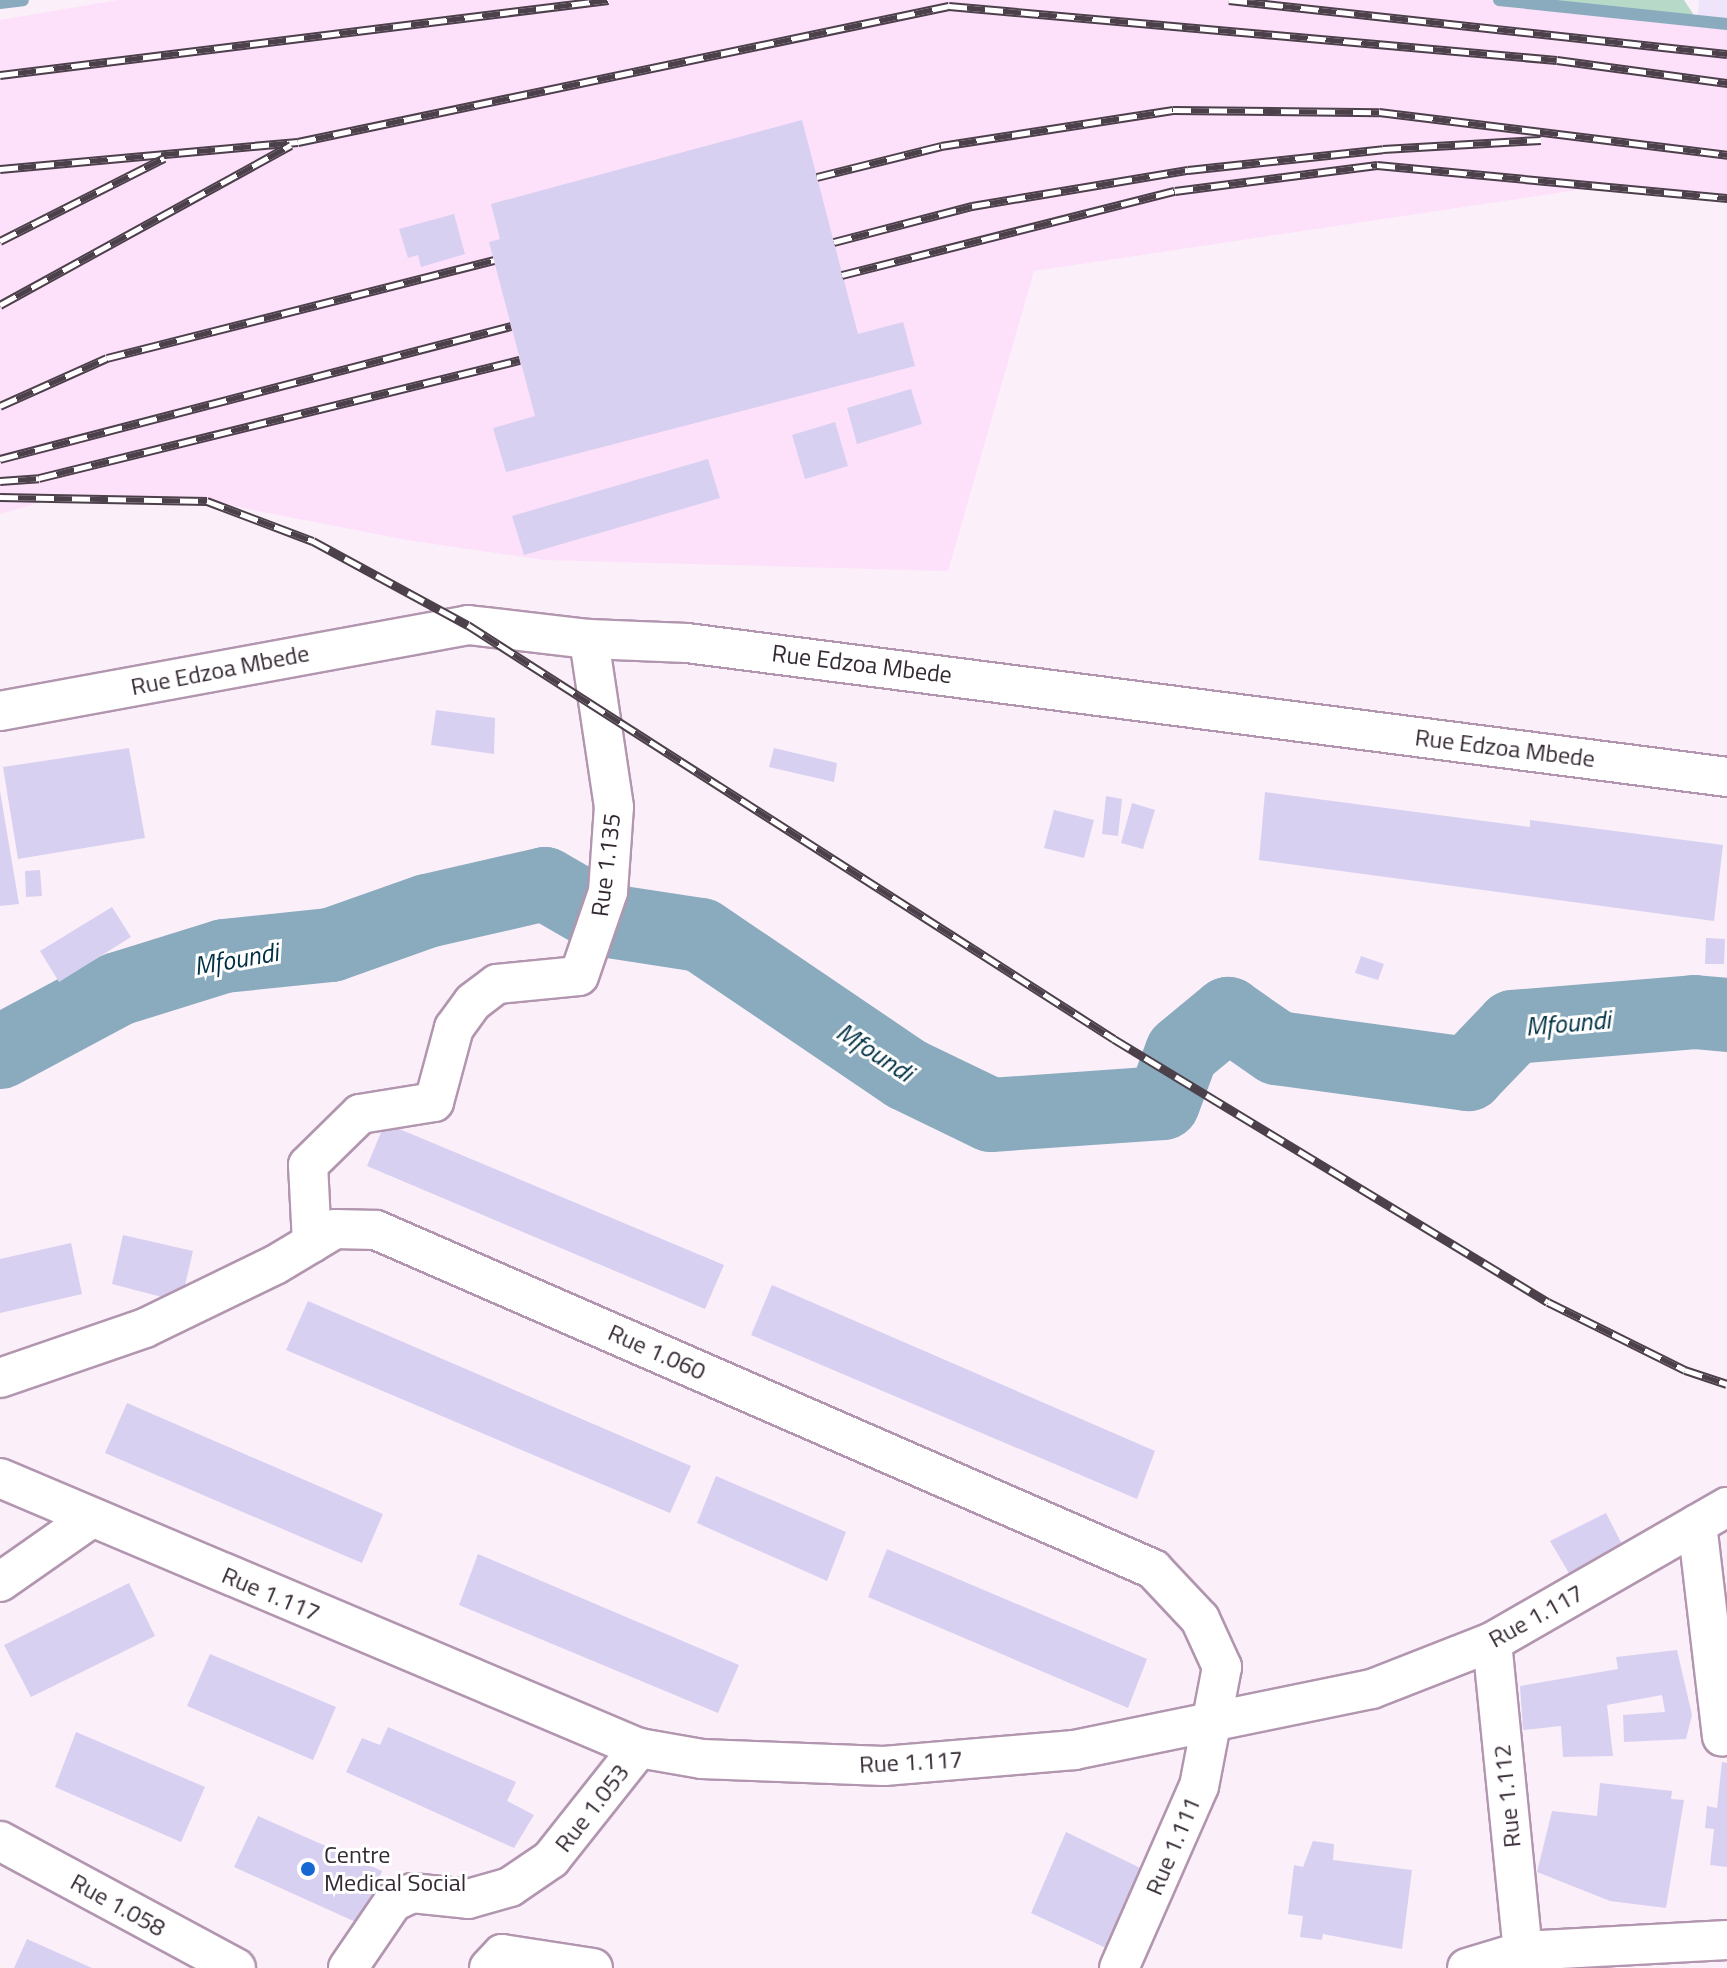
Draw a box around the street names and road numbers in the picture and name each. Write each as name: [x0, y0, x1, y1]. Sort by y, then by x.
street label: Rue Edzoa Mbede: [128, 639, 312, 701]
street label: Rue Edzoa Mbede: [770, 639, 954, 689]
street label: Rue Edzoa Mbede: [1413, 723, 1597, 773]
street label: Rue 1.135: [585, 812, 627, 918]
street label: Rue 1.060: [604, 1318, 710, 1386]
street label: Rue 1.117: [218, 1560, 324, 1628]
street label: Rue 1.117: [1484, 1578, 1588, 1654]
street label: Rue 1.112: [1487, 1743, 1527, 1849]
street label: Rue 1.117: [858, 1745, 964, 1779]
street label: Rue 1.053: [549, 1758, 635, 1858]
street label: Rue 1.111: [1139, 1793, 1207, 1899]
street label: Rue 1.058: [66, 1867, 170, 1943]

